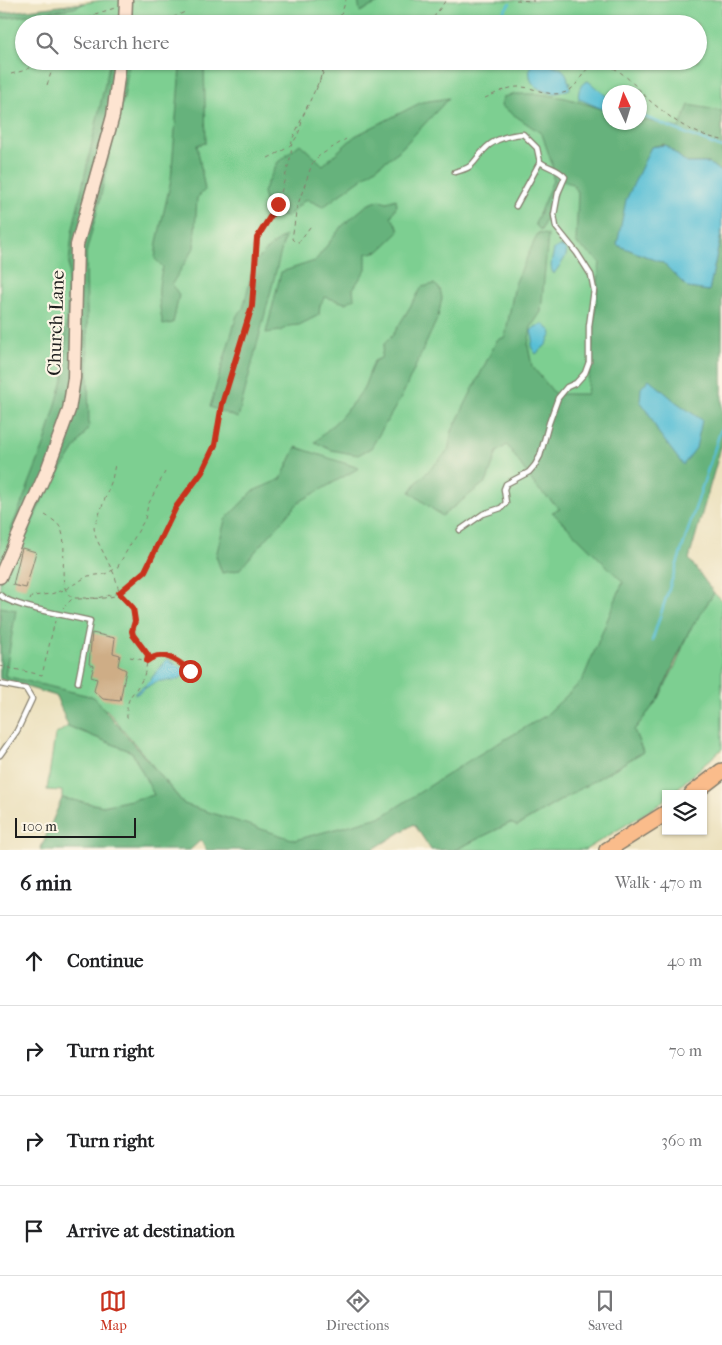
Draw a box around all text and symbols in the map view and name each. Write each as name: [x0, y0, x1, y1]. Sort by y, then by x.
search box: [15, 15, 707, 70]
icon: search: [33, 29, 61, 57]
text: Search here: [73, 32, 169, 54]
north arrow: [602, 85, 647, 130]
route end: [267, 193, 290, 216]
street label: Church Lane: [43, 270, 69, 376]
route start: [179, 660, 202, 683]
map controls: [662, 790, 707, 835]
button: layers: [662, 790, 707, 835]
scale bar: [15, 815, 136, 838]
text: 100 m: [22, 818, 57, 835]
text: 6 min: [20, 871, 72, 895]
text: Walk · 470 m: [615, 873, 702, 892]
icon: ahead: [20, 947, 48, 975]
text: Continue: [67, 950, 143, 972]
text: 40 m: [667, 951, 702, 970]
icon: right: [20, 1037, 48, 1065]
text: Turn right: [67, 1040, 154, 1062]
text: 70 m: [669, 1041, 702, 1060]
icon: right: [20, 1127, 48, 1155]
text: Turn right: [67, 1130, 154, 1152]
text: 360 m: [661, 1131, 702, 1150]
icon: arrive: [20, 1217, 48, 1245]
text: Arrive at destination: [67, 1220, 235, 1242]
tab: Map: [99, 1287, 127, 1334]
tab: Directions: [326, 1287, 389, 1334]
tab: Saved: [588, 1287, 623, 1334]

